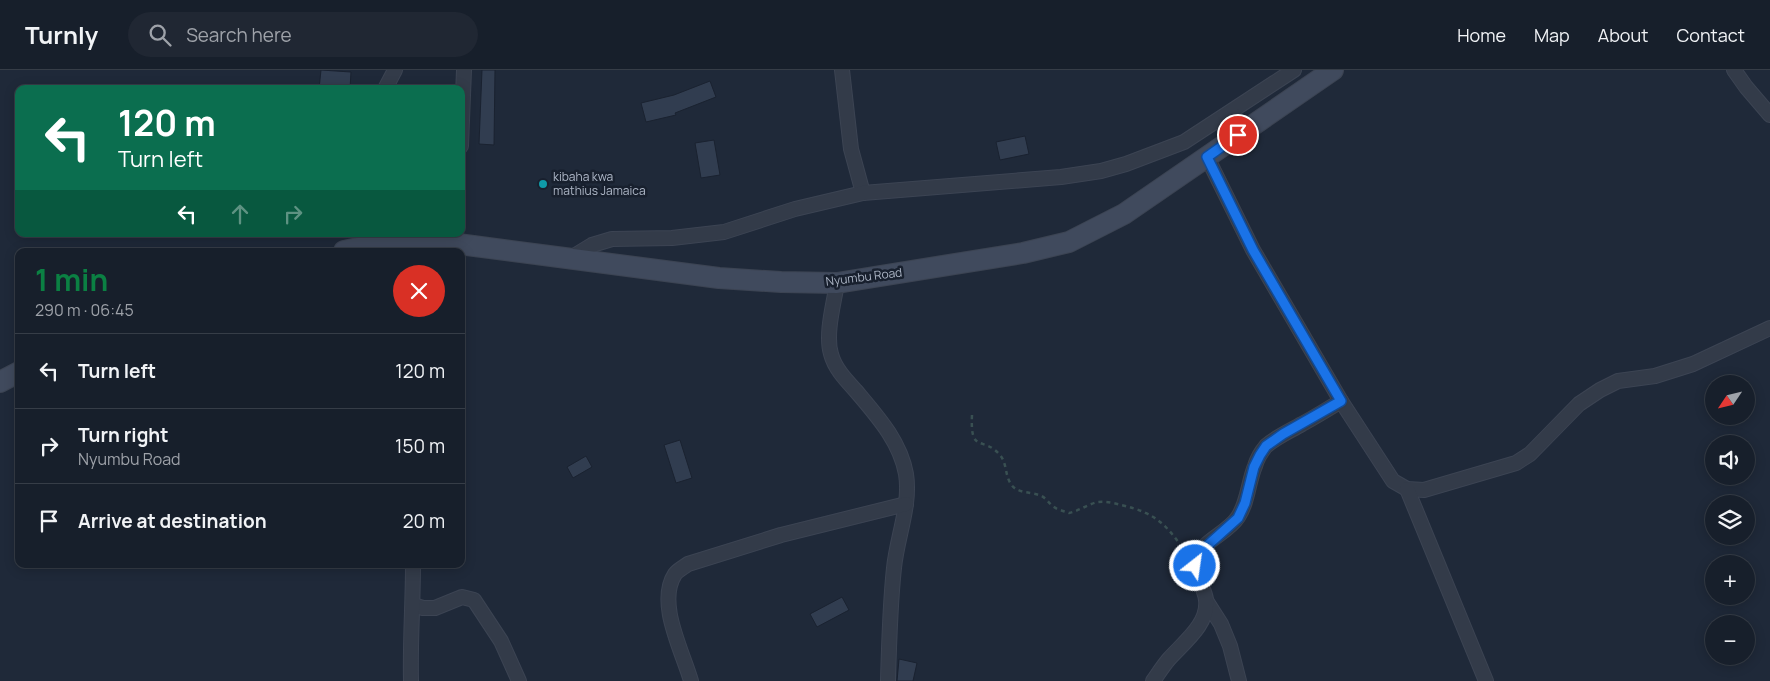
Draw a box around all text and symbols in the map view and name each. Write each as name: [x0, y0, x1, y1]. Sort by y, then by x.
search box: [128, 12, 478, 57]
text: Turnly: [25, 18, 98, 51]
icon: search: [146, 21, 174, 49]
text: Search here: [186, 22, 292, 48]
text: Home: [1457, 23, 1506, 47]
text: Map: [1534, 23, 1570, 47]
text: About: [1598, 23, 1648, 47]
text: Contact: [1676, 23, 1745, 47]
text: 120 m: [118, 99, 216, 147]
icon: left: [35, 105, 100, 170]
pin: [1217, 114, 1259, 156]
icon: arrive: [1224, 121, 1252, 149]
text: Turn left: [118, 144, 203, 174]
place label: kibaha kwa mathius Jamaica: [553, 168, 646, 199]
marker: kibaha kwa mathius Jamaica: [537, 178, 549, 190]
icon: left: [173, 200, 201, 228]
icon: ahead: [226, 200, 254, 228]
icon: right: [279, 200, 307, 228]
text: 1 min: [35, 259, 108, 300]
street label: Nyumbu Road: [825, 263, 903, 290]
button: close: [393, 265, 445, 317]
text: 290 m · 06:45: [35, 299, 134, 321]
icon: left: [35, 357, 63, 385]
text: Turn left: [78, 358, 156, 384]
text: 120 m: [395, 358, 445, 384]
north arrow: [1705, 375, 1755, 425]
map controls: [1705, 375, 1755, 665]
text: Turn right: [78, 422, 168, 448]
icon: right: [35, 432, 63, 460]
text: 150 m: [395, 433, 445, 459]
button: sound: [1705, 435, 1755, 485]
text: Nyumbu Road: [78, 448, 181, 470]
button: layers: [1705, 495, 1755, 545]
icon: arrive: [35, 507, 63, 535]
text: Arrive at destination: [78, 508, 267, 534]
text: 20 m: [403, 508, 445, 534]
position arrow: [1168, 539, 1220, 591]
button: +: [1705, 555, 1755, 605]
button: −: [1705, 615, 1755, 665]

